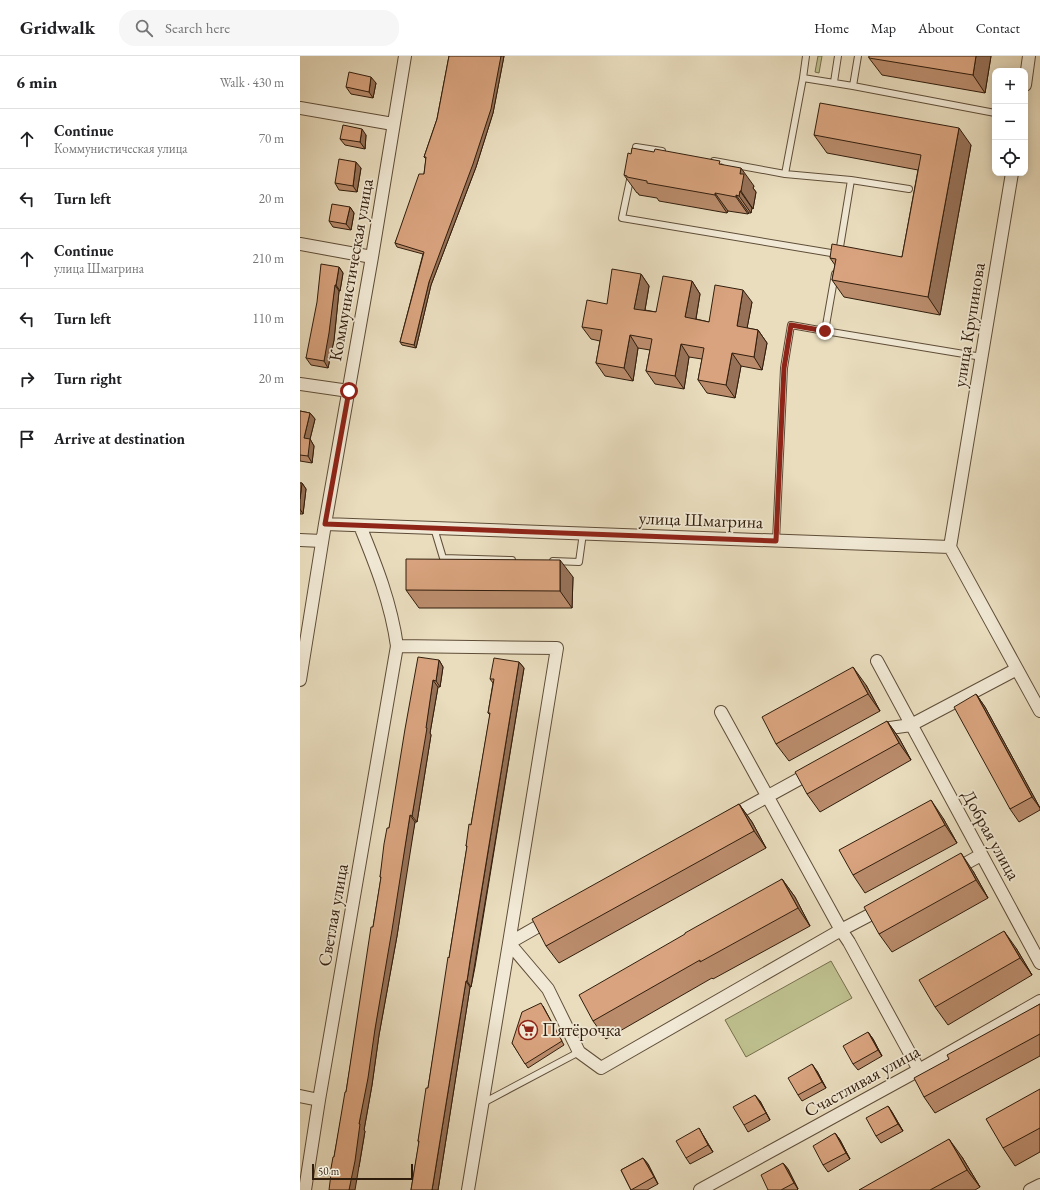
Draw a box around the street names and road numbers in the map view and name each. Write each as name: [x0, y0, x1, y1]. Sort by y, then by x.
street label: Коммунистическая улица: [323, 176, 378, 363]
street label: улица Крупинова: [947, 260, 990, 389]
street label: улица Шмагрина: [638, 506, 764, 533]
street label: Добрая улица: [957, 785, 1026, 885]
street label: Светлая улица: [312, 861, 353, 968]
street label: Счастливая улица: [800, 1039, 924, 1122]

